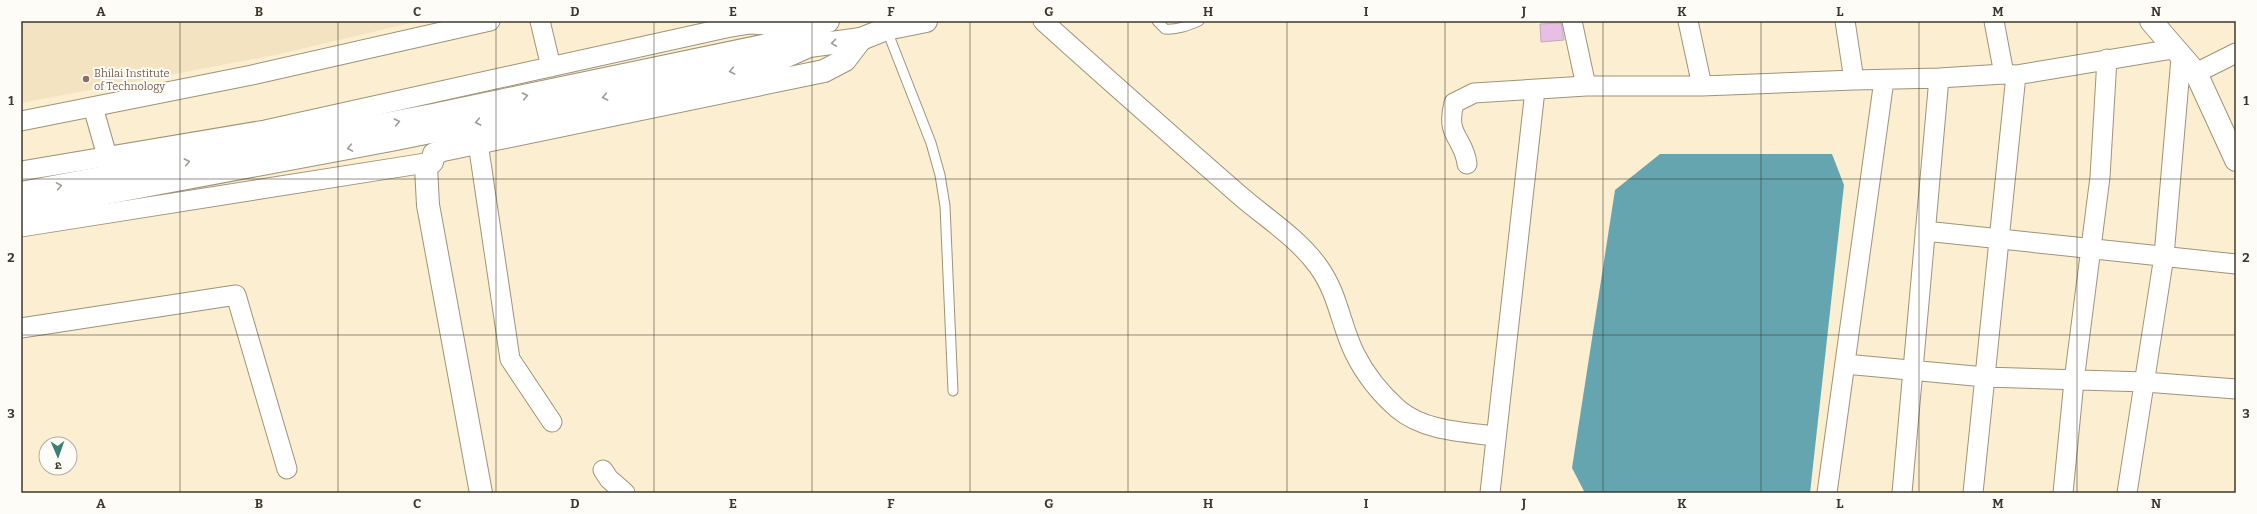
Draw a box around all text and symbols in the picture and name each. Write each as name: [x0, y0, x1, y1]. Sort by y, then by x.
text: A: [96, 4, 106, 19]
text: B: [255, 4, 263, 19]
text: C: [413, 4, 421, 19]
text: D: [570, 4, 580, 19]
text: E: [729, 4, 737, 19]
text: F: [887, 4, 895, 19]
text: G: [1044, 4, 1054, 19]
text: H: [1203, 4, 1213, 19]
text: I: [1364, 4, 1369, 19]
text: J: [1521, 4, 1527, 19]
text: K: [1677, 4, 1687, 19]
text: L: [1836, 4, 1844, 19]
text: M: [1992, 4, 2004, 19]
text: N: [2151, 4, 2161, 19]
one-way arrow: [831, 38, 837, 47]
one-way arrow: [729, 66, 736, 74]
place label: Bhilai Institute of Technology: [94, 67, 170, 93]
marker: Bhilai Institute of Technology: [81, 74, 91, 84]
one-way arrow: [522, 92, 528, 101]
one-way arrow: [602, 92, 608, 100]
text: 1: [8, 93, 14, 108]
text: 1: [2243, 93, 2249, 108]
one-way arrow: [394, 118, 400, 126]
one-way arrow: [474, 118, 481, 126]
one-way arrow: [347, 143, 353, 151]
one-way arrow: [184, 158, 190, 167]
one-way arrow: [56, 182, 62, 190]
text: 2: [7, 250, 15, 265]
text: 2: [2242, 250, 2250, 265]
text: 3: [7, 406, 15, 421]
text: 3: [2242, 406, 2250, 421]
north arrow: [38, 436, 78, 476]
text: उ: [54, 459, 62, 472]
text: A: [96, 496, 106, 511]
text: B: [255, 496, 263, 511]
text: C: [413, 496, 421, 511]
text: D: [570, 496, 580, 511]
text: E: [729, 496, 737, 511]
text: F: [887, 496, 895, 511]
text: G: [1044, 496, 1054, 511]
text: H: [1203, 496, 1213, 511]
text: I: [1364, 496, 1369, 511]
text: J: [1521, 496, 1527, 511]
text: K: [1677, 496, 1687, 511]
text: L: [1836, 496, 1844, 511]
text: M: [1992, 496, 2004, 511]
text: N: [2151, 496, 2161, 511]

